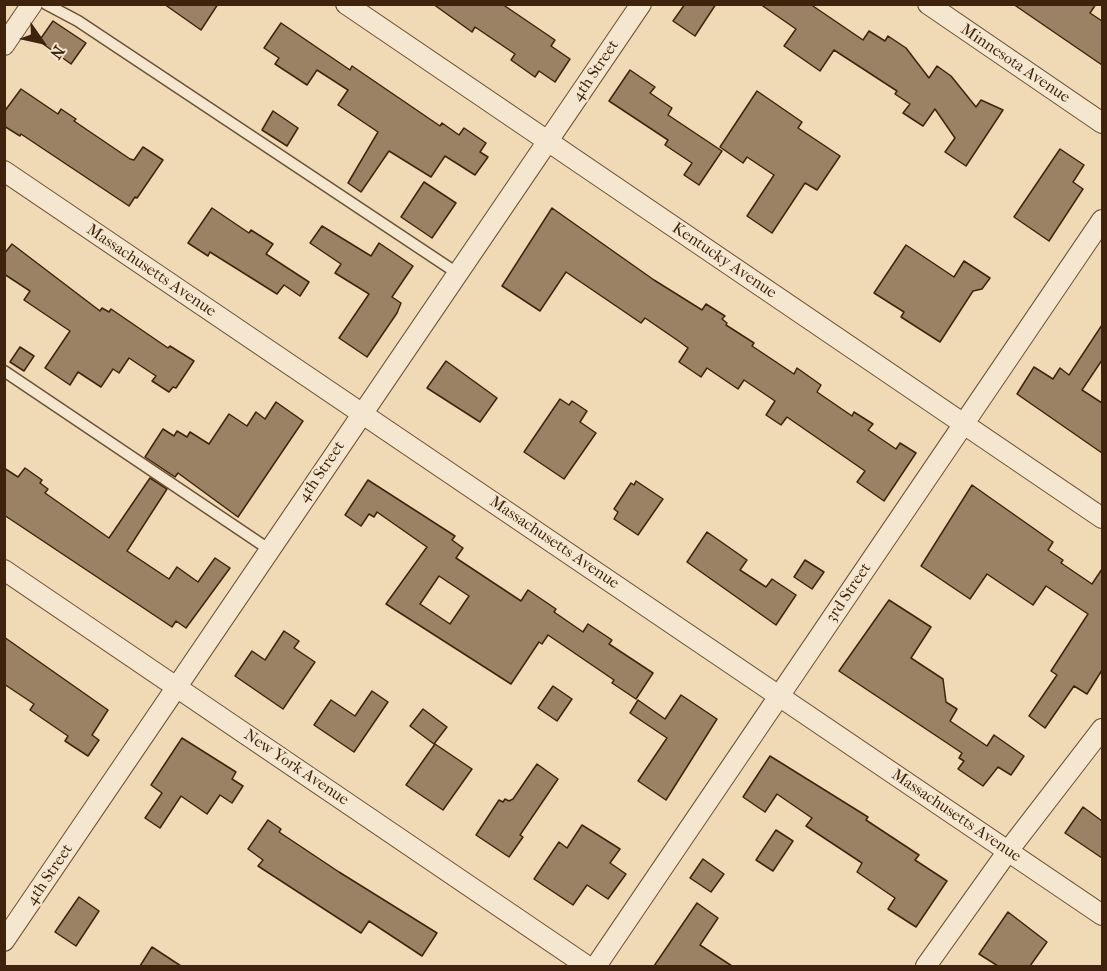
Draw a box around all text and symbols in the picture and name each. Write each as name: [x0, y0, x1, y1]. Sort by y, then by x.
north arrow: [12, 12, 72, 72]
street label: Minnesota Avenue: [957, 20, 1073, 108]
street label: 4th Street: [569, 37, 623, 105]
text: N: [46, 42, 69, 63]
street label: Kentucky Avenue: [668, 219, 780, 303]
street label: Massachusetts Avenue: [83, 220, 219, 322]
street label: 4th Street: [295, 438, 349, 506]
street label: Massachusetts Avenue: [486, 492, 622, 594]
street label: 3rd Street: [822, 560, 876, 626]
street label: New York Avenue: [240, 726, 352, 810]
street label: Massachusetts Avenue: [888, 765, 1024, 867]
street label: 4th Street: [23, 841, 77, 909]

